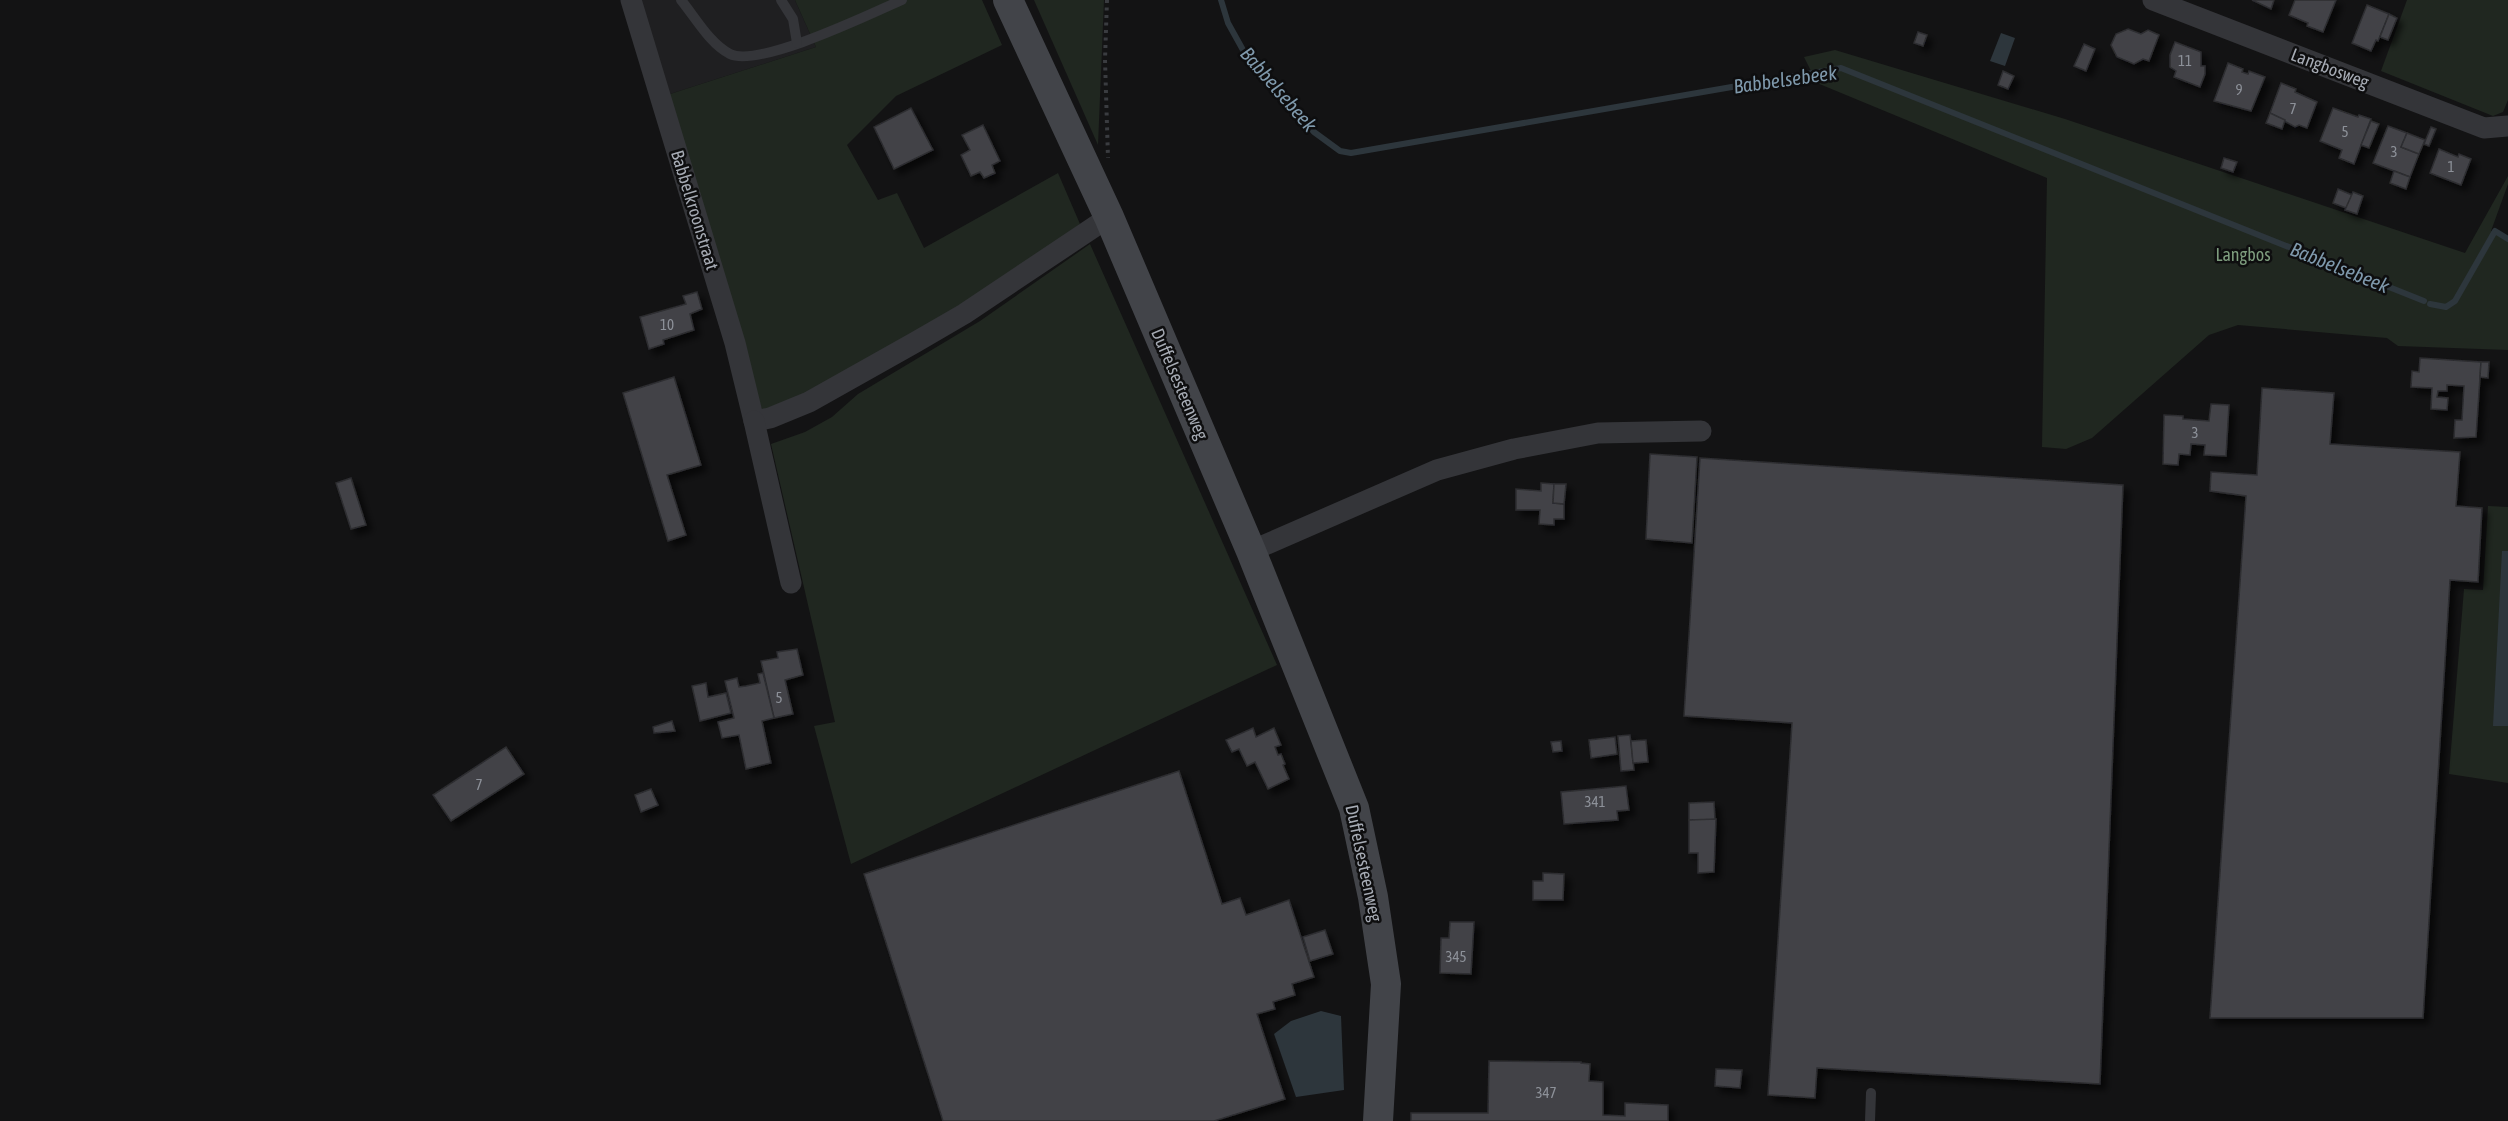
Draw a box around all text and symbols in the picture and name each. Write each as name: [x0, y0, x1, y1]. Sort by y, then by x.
water label: Babbelsebeek: [1236, 42, 1322, 136]
street label: Langbosweg: [2288, 44, 2372, 93]
house number: 11: [2178, 52, 2192, 69]
water label: Babbelsebeek: [1732, 60, 1838, 98]
house number: 9: [2235, 81, 2243, 98]
house number: 7: [2289, 100, 2297, 117]
house number: 5: [2341, 123, 2349, 140]
house number: 3: [2390, 143, 2398, 160]
street label: Babbelkroonstraat: [667, 148, 723, 272]
house number: 1: [2447, 158, 2455, 175]
water label: Babbelsebeek: [2287, 237, 2393, 297]
park label: Langbos: [2215, 244, 2271, 265]
house number: 10: [660, 316, 674, 333]
street label: Duffelsesteenweg: [1147, 325, 1213, 443]
house number: 3: [2191, 424, 2199, 441]
house number: 5: [775, 689, 783, 706]
house number: 7: [475, 776, 483, 793]
house number: 341: [1584, 793, 1606, 810]
street label: Duffelsesteenweg: [1341, 803, 1387, 924]
house number: 345: [1445, 948, 1467, 965]
house number: 347: [1535, 1084, 1557, 1101]

